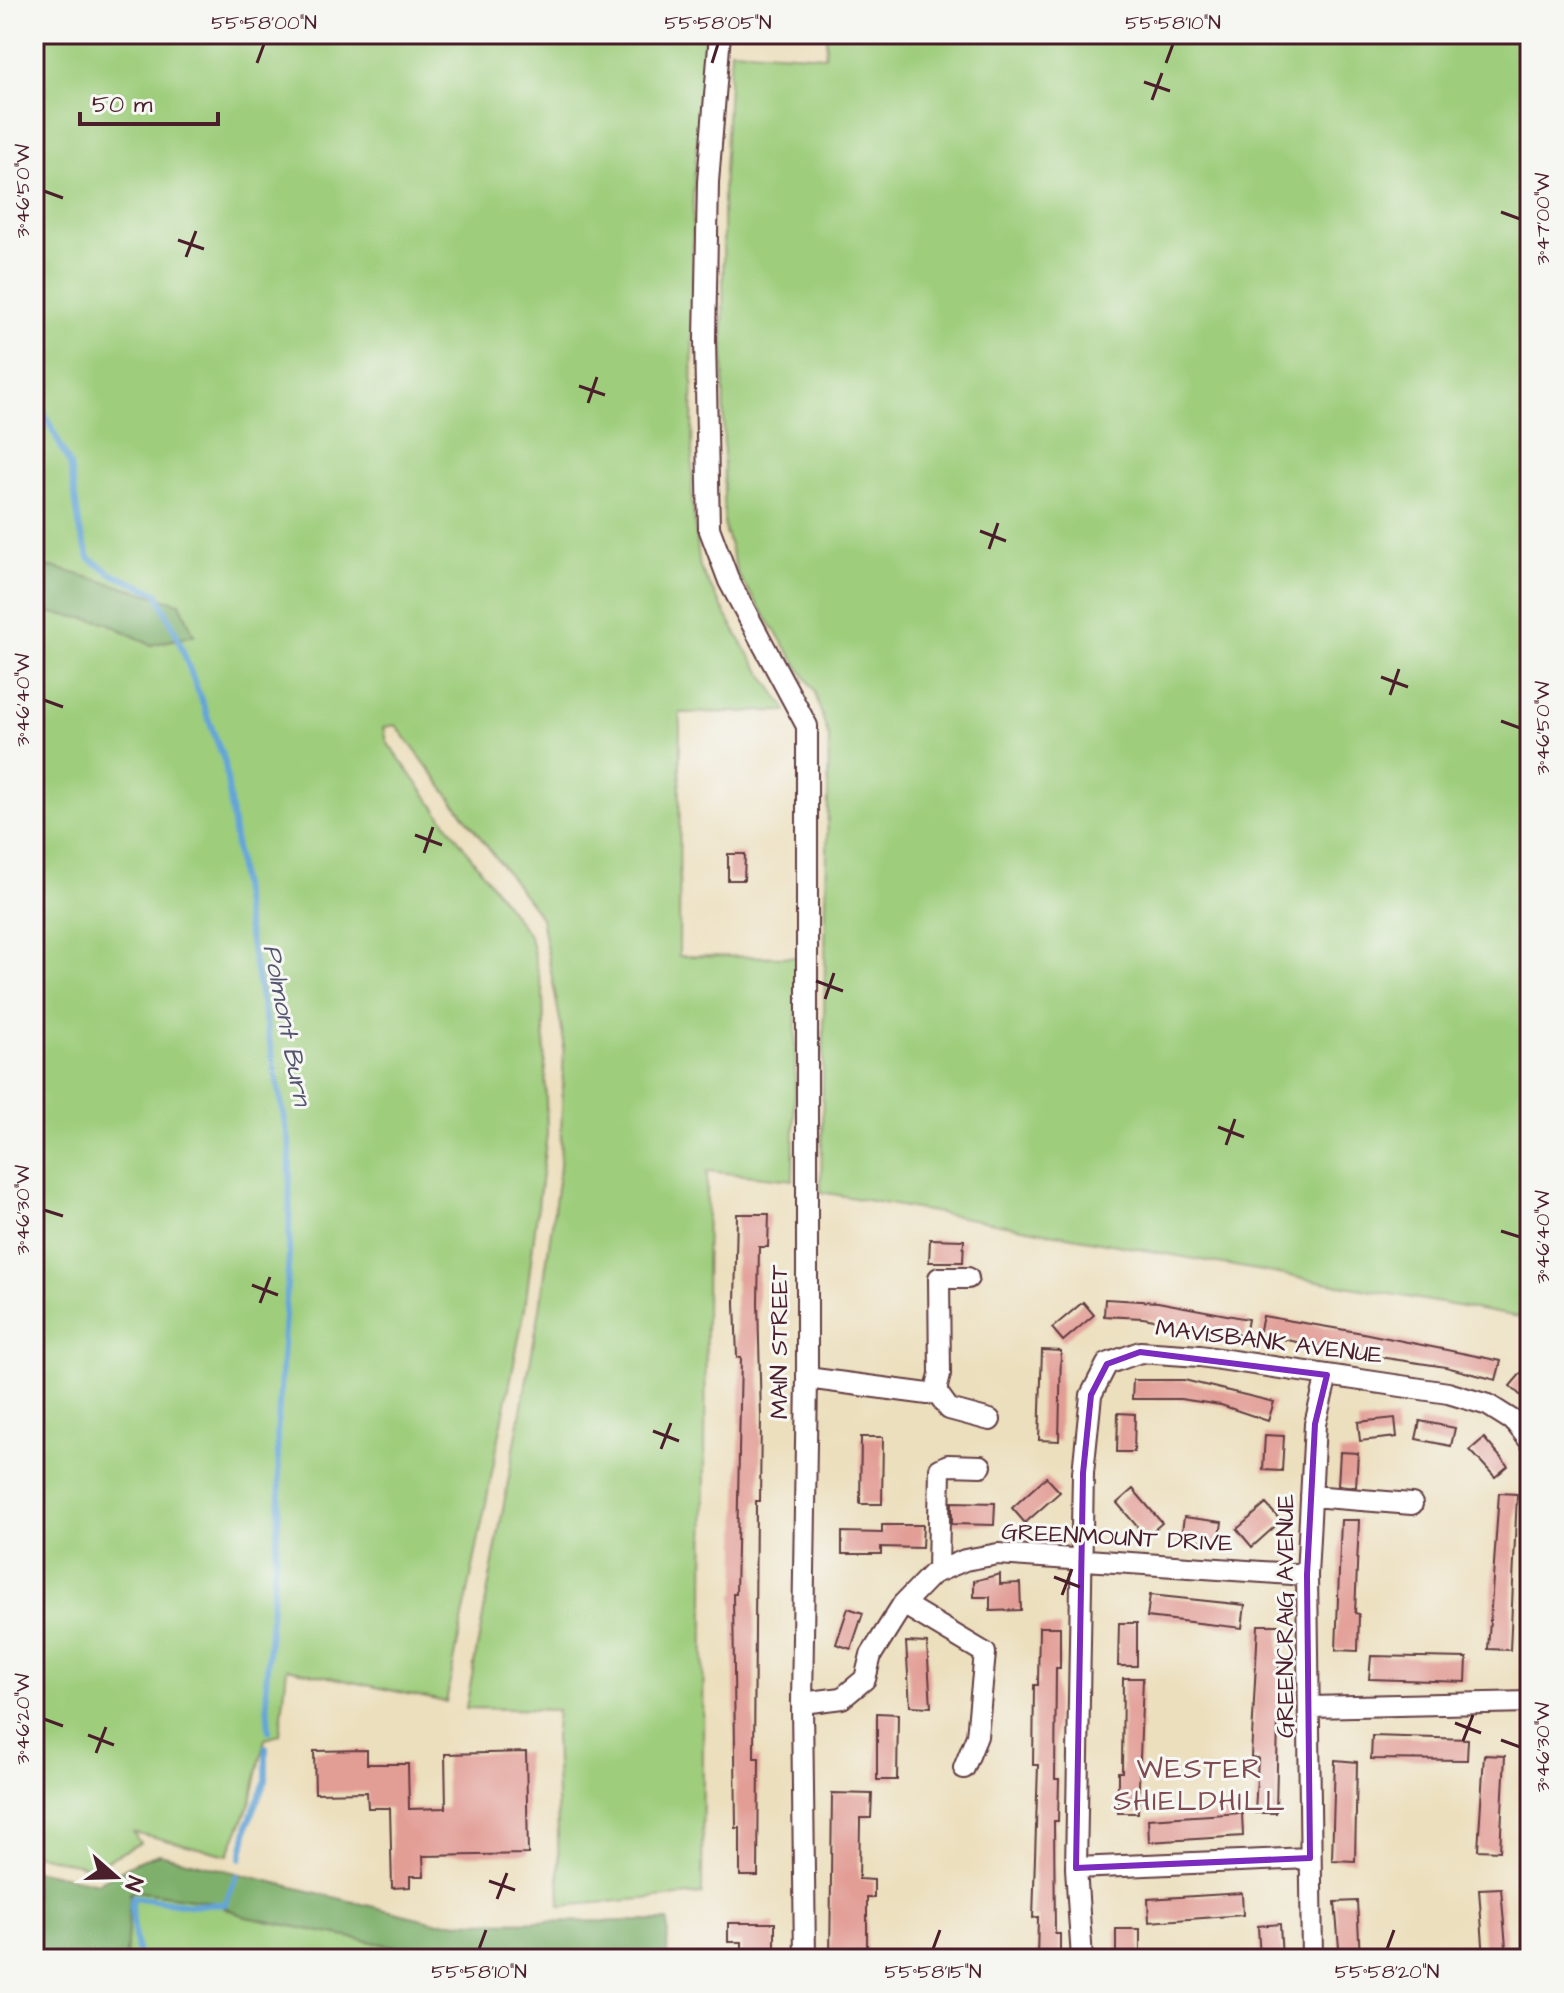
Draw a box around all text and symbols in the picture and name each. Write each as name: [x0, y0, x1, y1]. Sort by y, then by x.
text: 55°58'00"N: [211, 9, 317, 37]
text: 55°58'05"N: [664, 9, 772, 37]
text: 55°58'10"N: [1125, 9, 1221, 37]
scale bar: [80, 76, 218, 126]
text: 50 m: [92, 88, 153, 122]
text: 3°46'50"W: [9, 144, 37, 238]
text: 3°47'00"W: [1529, 173, 1557, 265]
text: 3°46'40"W: [9, 653, 37, 747]
text: 3°46'50"W: [1529, 681, 1557, 775]
water label: Polmont Burn: [254, 942, 321, 1110]
text: 3°46'30"W: [9, 1165, 37, 1255]
text: 3°46'40"W: [1529, 1190, 1557, 1284]
street label: MAIN STREET: [763, 1265, 797, 1419]
street label: MAVISBANK AVENUE: [1154, 1311, 1384, 1373]
street label: GREENCRAIG AVENUE: [1269, 1494, 1303, 1738]
street label: GREENMOUNT DRIVE: [1000, 1515, 1234, 1561]
text: 3°46'20"W: [9, 1673, 37, 1765]
text: 3°46'30"W: [1529, 1702, 1557, 1792]
district label: WESTER SHIELDHILL: [1113, 1750, 1287, 1821]
north arrow: [76, 1837, 156, 1917]
text: N: [116, 1872, 150, 1895]
text: 55°58'10"N: [431, 1958, 527, 1986]
text: 55°58'15"N: [884, 1958, 982, 1986]
text: 55°58'20"N: [1335, 1958, 1439, 1986]

